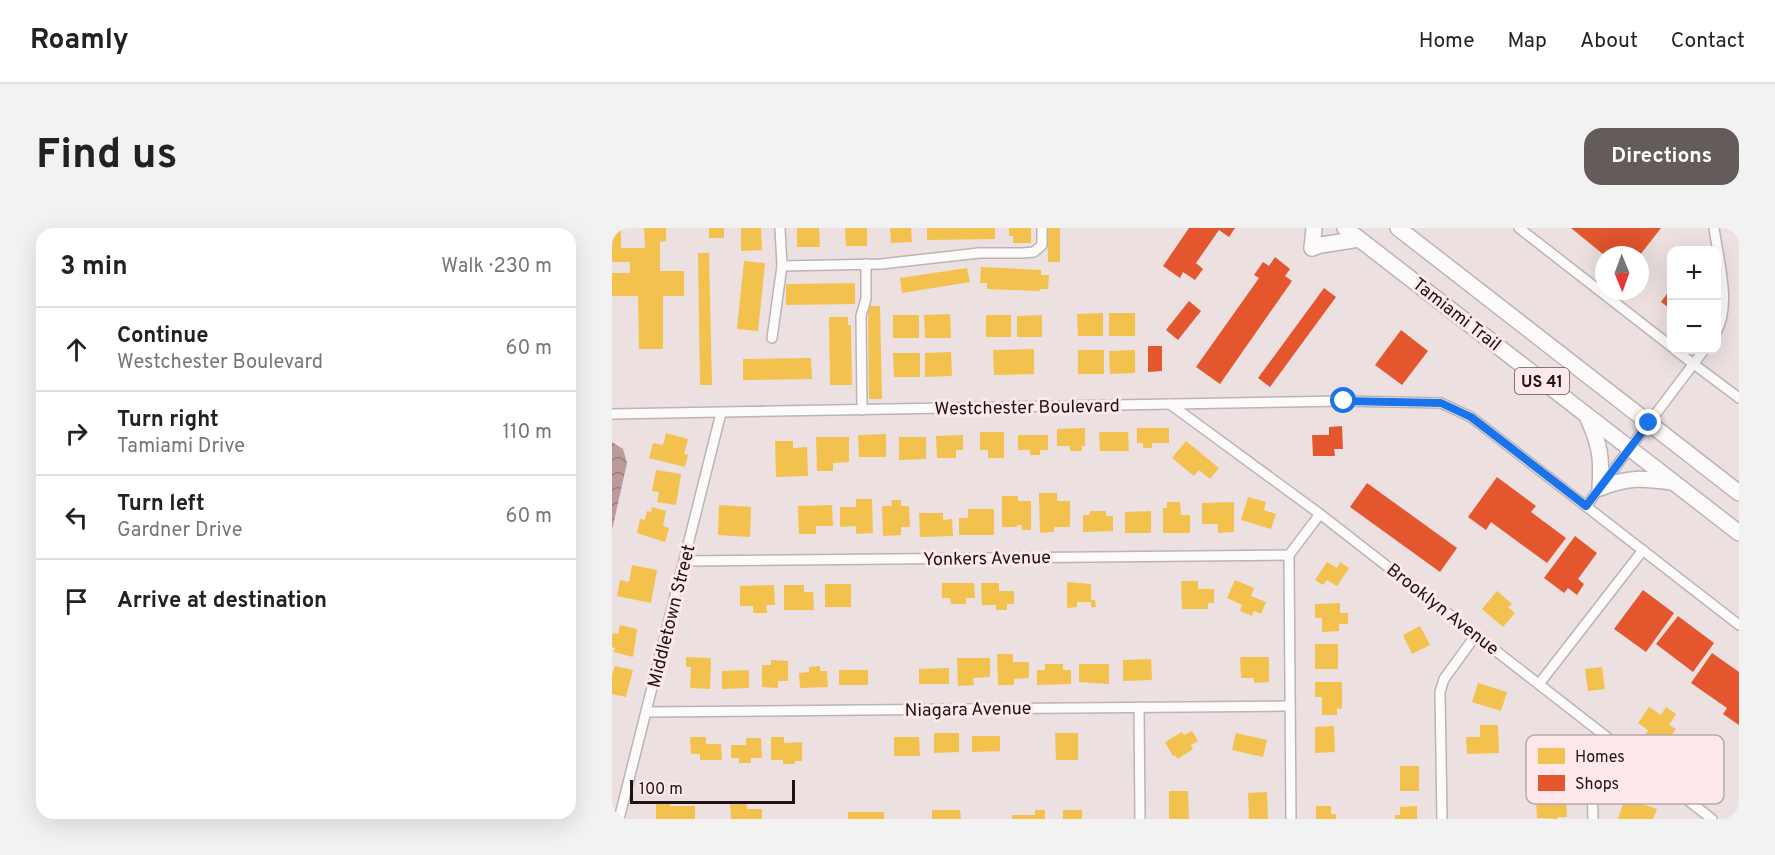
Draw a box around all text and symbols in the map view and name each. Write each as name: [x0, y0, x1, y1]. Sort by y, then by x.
text: Roamly: [30, 23, 129, 59]
text: Home: [1419, 28, 1475, 55]
text: Map: [1508, 28, 1547, 55]
text: About: [1580, 28, 1638, 55]
text: Contact: [1671, 28, 1745, 55]
button: Directions: [1584, 128, 1739, 185]
text: Find us: [36, 130, 177, 183]
north arrow: [1595, 246, 1649, 300]
map controls: [1667, 246, 1721, 354]
button: +: [1667, 246, 1721, 300]
text: 3 min: [60, 251, 128, 284]
text: Walk · 230 m: [441, 254, 552, 280]
street label: Tamiami Trail: [1407, 273, 1505, 357]
button: −: [1667, 300, 1721, 354]
text: Continue: [117, 323, 208, 350]
icon: ahead: [60, 333, 93, 366]
text: 60 m: [506, 336, 552, 362]
text: Westchester Boulevard: [117, 350, 323, 376]
road number: US 41: [1515, 368, 1569, 394]
route start: [1330, 387, 1356, 413]
street label: Westchester Boulevard: [934, 395, 1120, 422]
text: Turn right: [117, 407, 219, 434]
route end: [1635, 409, 1661, 435]
icon: right: [60, 417, 93, 450]
text: 110 m: [503, 420, 552, 446]
text: Tamiami Drive: [117, 434, 245, 460]
text: Turn left: [117, 491, 205, 518]
icon: left: [60, 501, 93, 534]
text: 60 m: [506, 504, 552, 530]
text: Gardner Drive: [117, 518, 242, 544]
street label: Middletown Street: [644, 542, 701, 690]
street label: Yonkers Avenue: [923, 547, 1051, 572]
street label: Brooklyn Avenue: [1381, 559, 1503, 661]
icon: arrive: [60, 585, 93, 618]
text: Arrive at destination: [117, 588, 327, 615]
street label: Niagara Avenue: [904, 698, 1032, 723]
legend: [1526, 735, 1724, 804]
text: Homes: [1575, 748, 1625, 768]
text: Shops: [1575, 775, 1619, 795]
scale bar: [630, 777, 795, 804]
text: 100 m: [639, 780, 683, 800]

